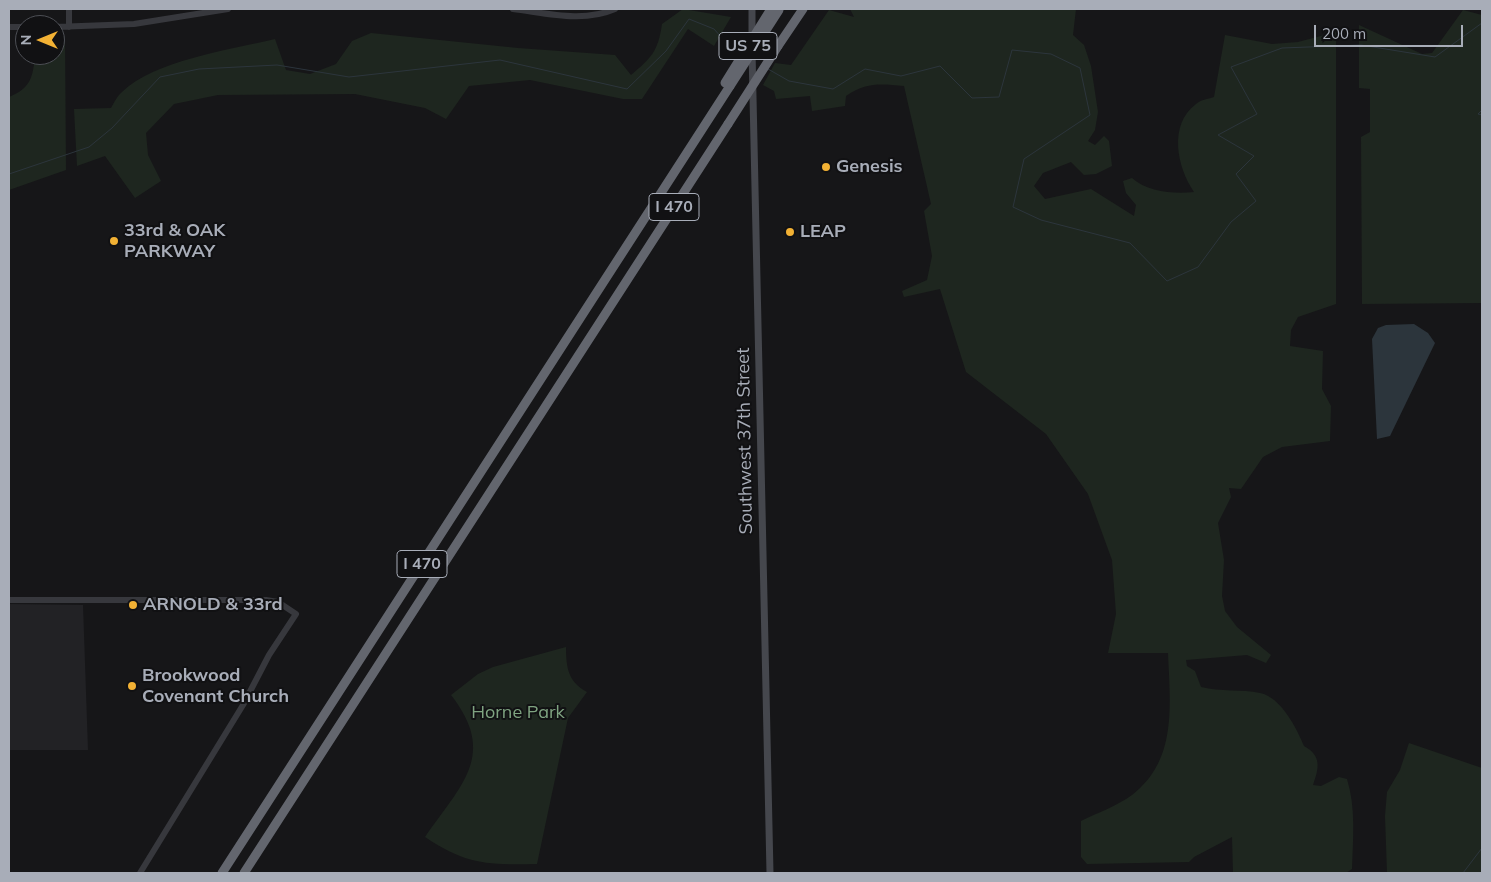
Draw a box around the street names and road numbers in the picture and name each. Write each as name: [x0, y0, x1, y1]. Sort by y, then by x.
road number: US 75: [719, 32, 777, 59]
road number: I 470: [649, 193, 699, 220]
street label: Southwest 37th Street: [733, 347, 757, 535]
road number: I 470: [397, 550, 447, 578]

